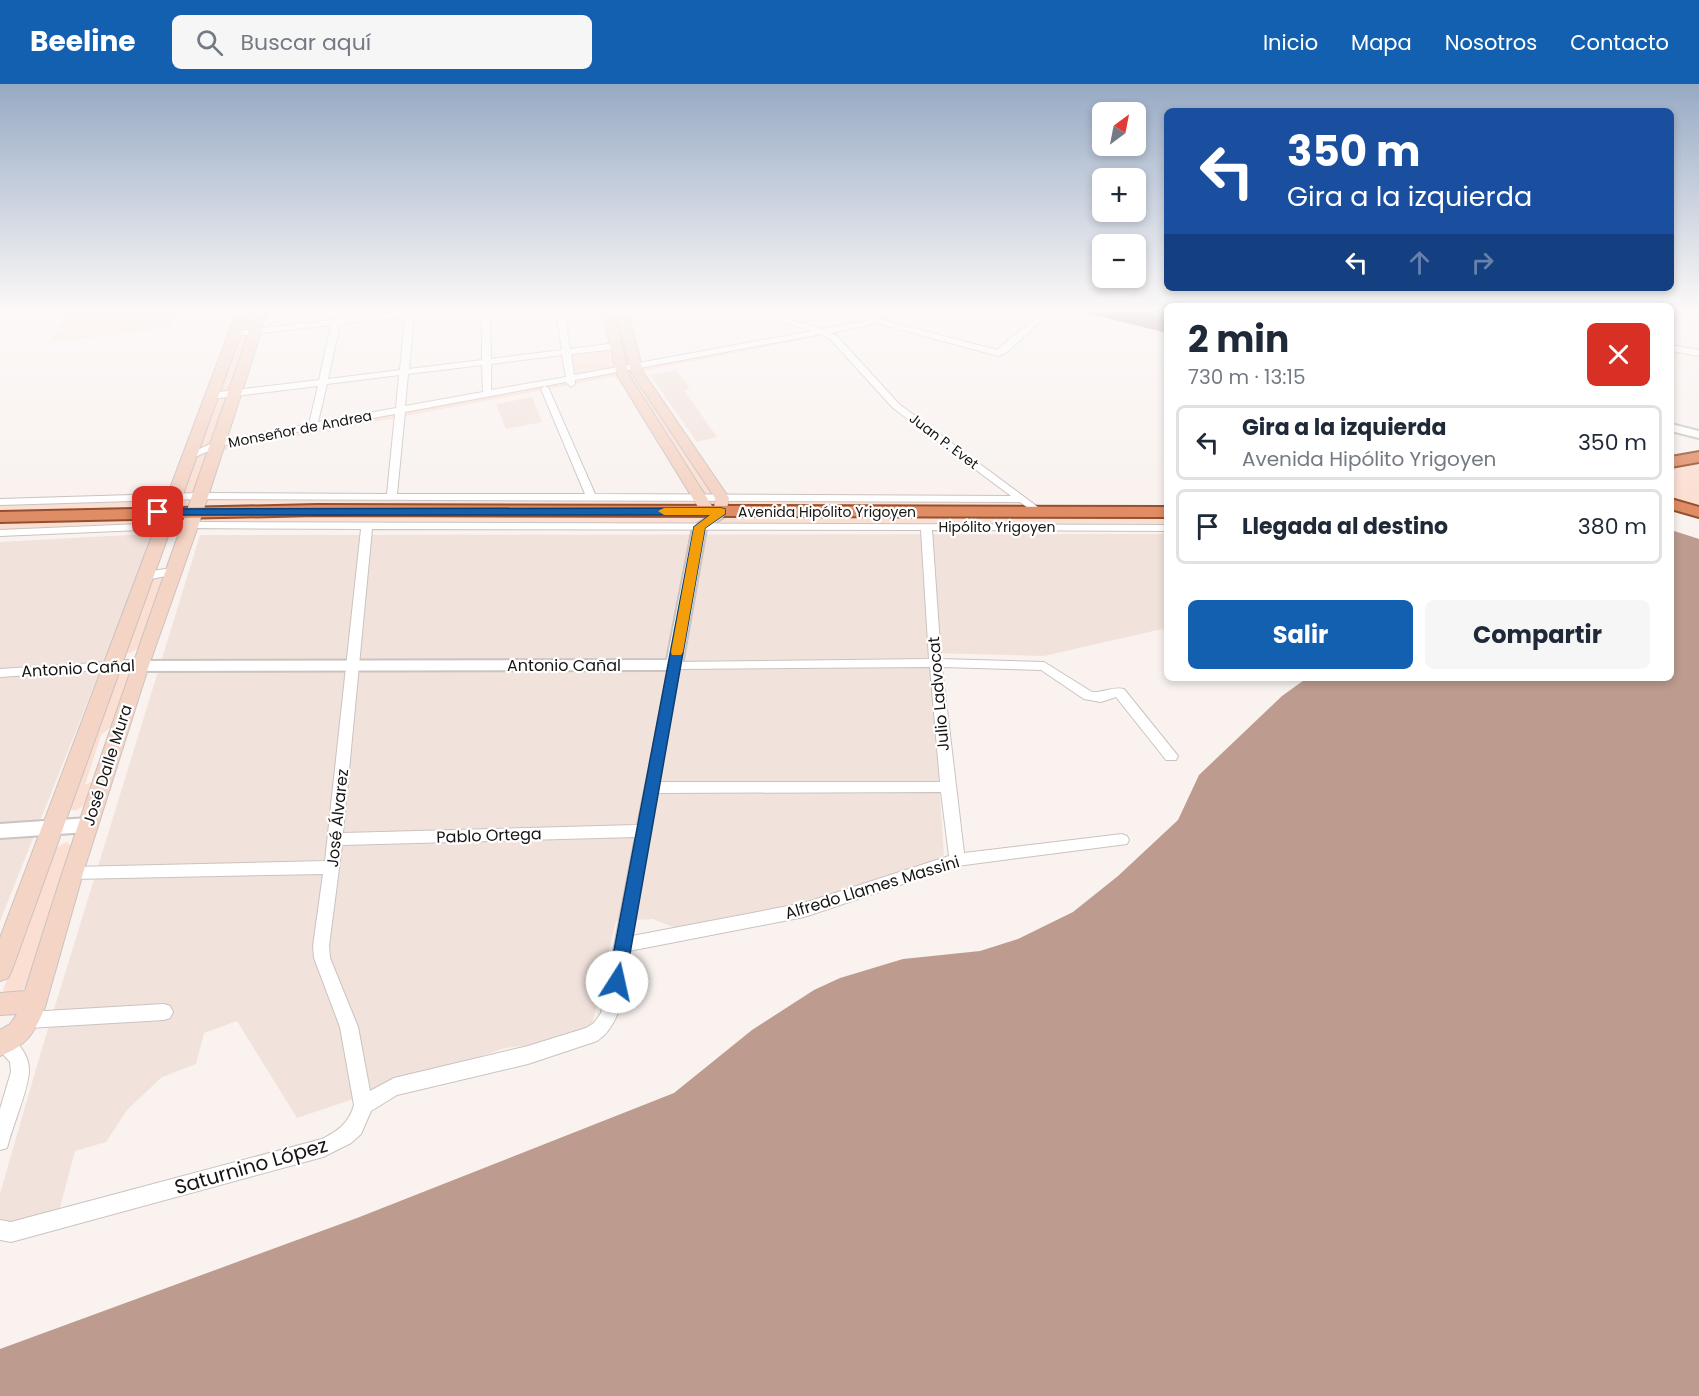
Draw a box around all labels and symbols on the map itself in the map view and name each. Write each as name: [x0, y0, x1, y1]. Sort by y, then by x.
north arrow: [1092, 102, 1146, 156]
street label: Monseñor de Andrea: [226, 405, 374, 453]
street label: Juan P. Evet: [905, 408, 983, 474]
pin: [132, 486, 183, 537]
street label: Avenida Hipólito Yrigoyen: [738, 502, 916, 522]
street label: Hipólito Yrigoyen: [938, 517, 1056, 537]
street label: Julio Ladvocat: [922, 635, 955, 752]
street label: Antonio Cañal: [21, 654, 136, 683]
street label: Antonio Cañal: [507, 654, 621, 677]
street label: José Dalle Mura: [77, 702, 138, 829]
street label: José Álvarez: [321, 768, 354, 868]
street label: Pablo Ortega: [436, 822, 542, 849]
street label: Alfredo Llames Massini: [782, 850, 962, 925]
position arrow: [585, 950, 649, 1014]
street label: Saturnino López: [171, 1131, 331, 1201]

